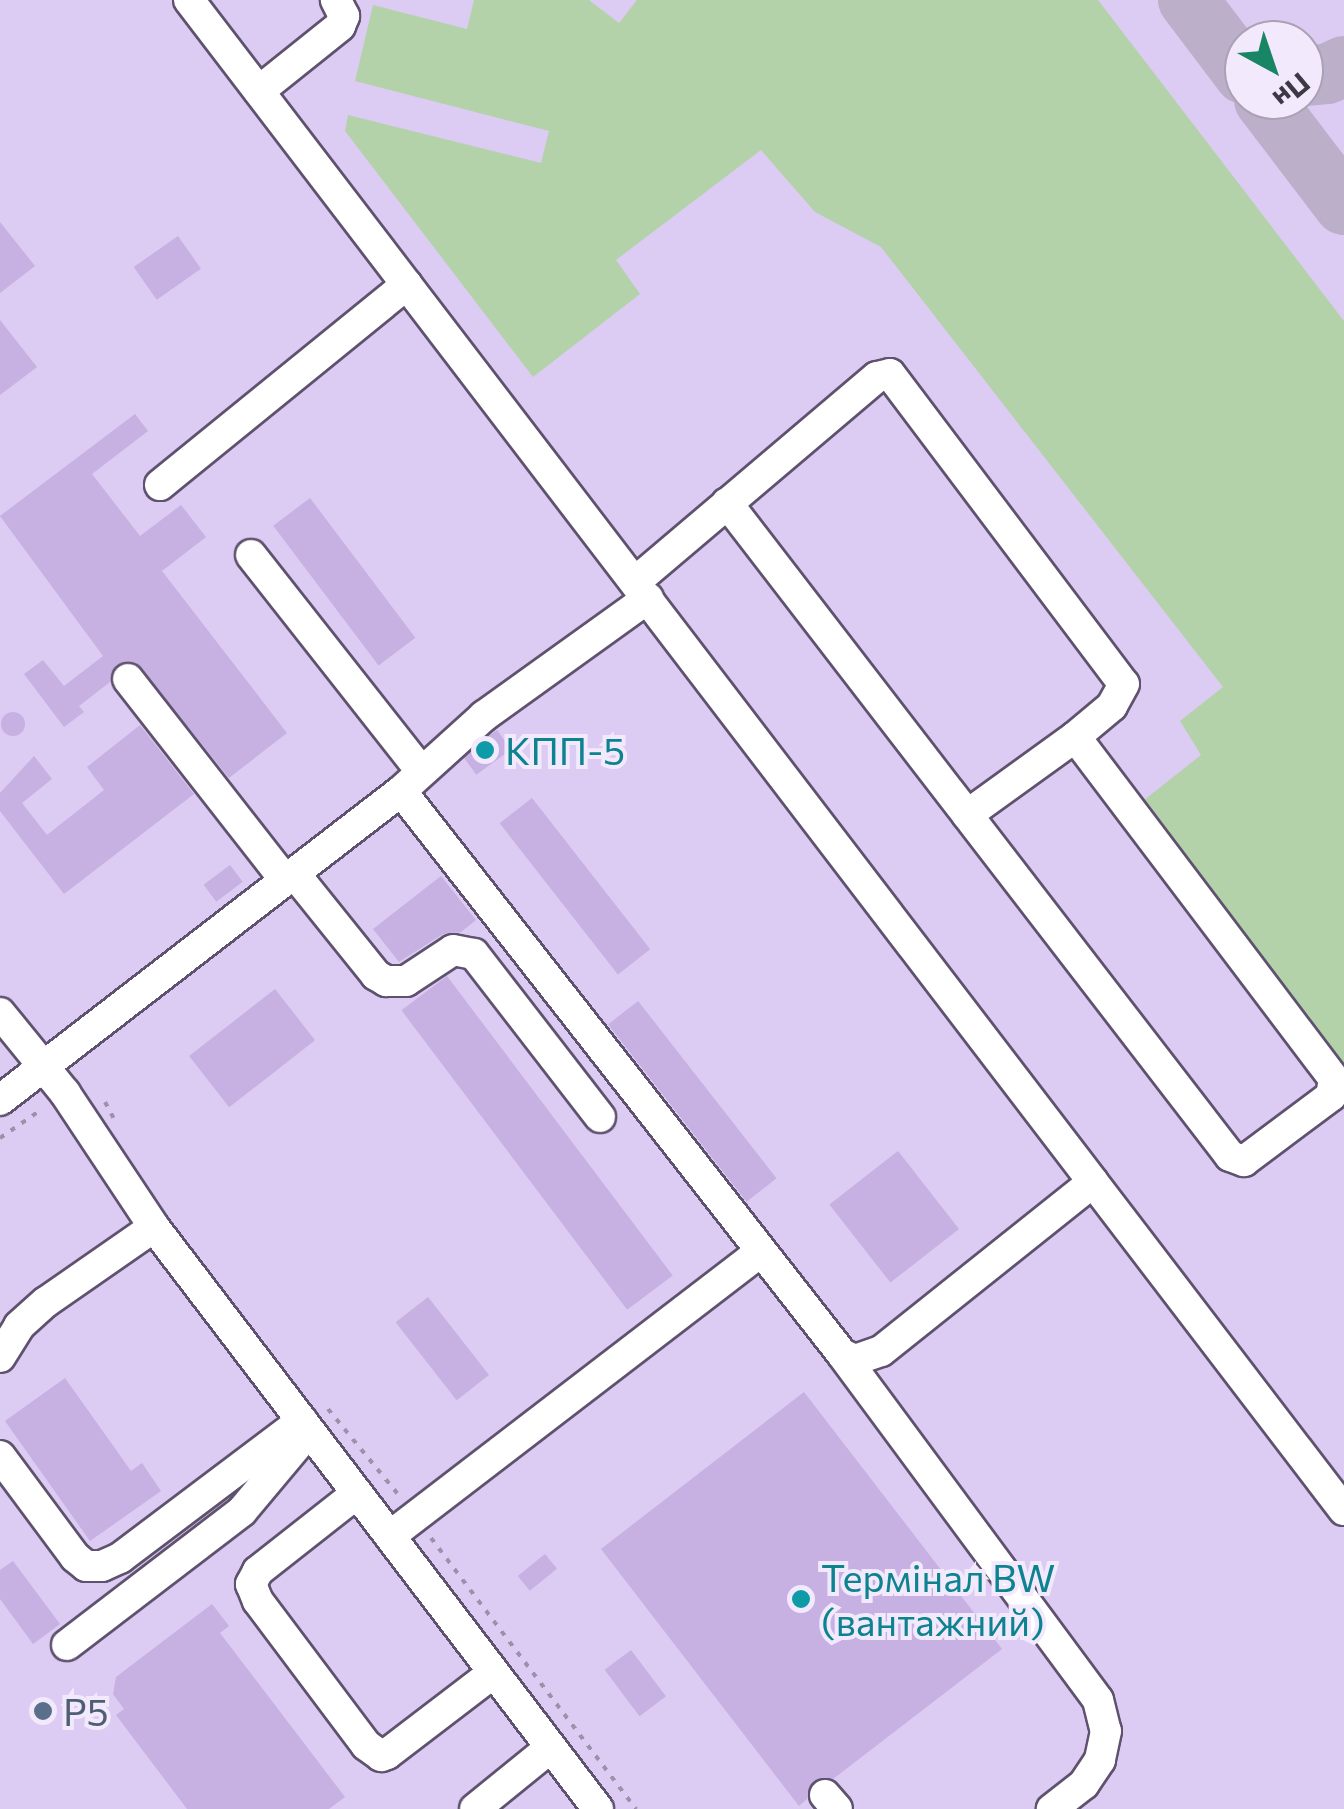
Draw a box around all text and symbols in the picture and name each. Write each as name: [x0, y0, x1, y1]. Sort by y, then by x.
north arrow: [1224, 20, 1324, 120]
text: Пн: [1267, 66, 1317, 116]
place label: КПП-5: [505, 727, 625, 773]
marker: КПП-5: [474, 739, 496, 761]
place label: Термінал BW (вантажний): [821, 1554, 1055, 1644]
marker: Термінал BW (вантажний): [790, 1588, 812, 1610]
place label: P5: [63, 1688, 109, 1734]
marker: P5: [32, 1700, 54, 1722]

